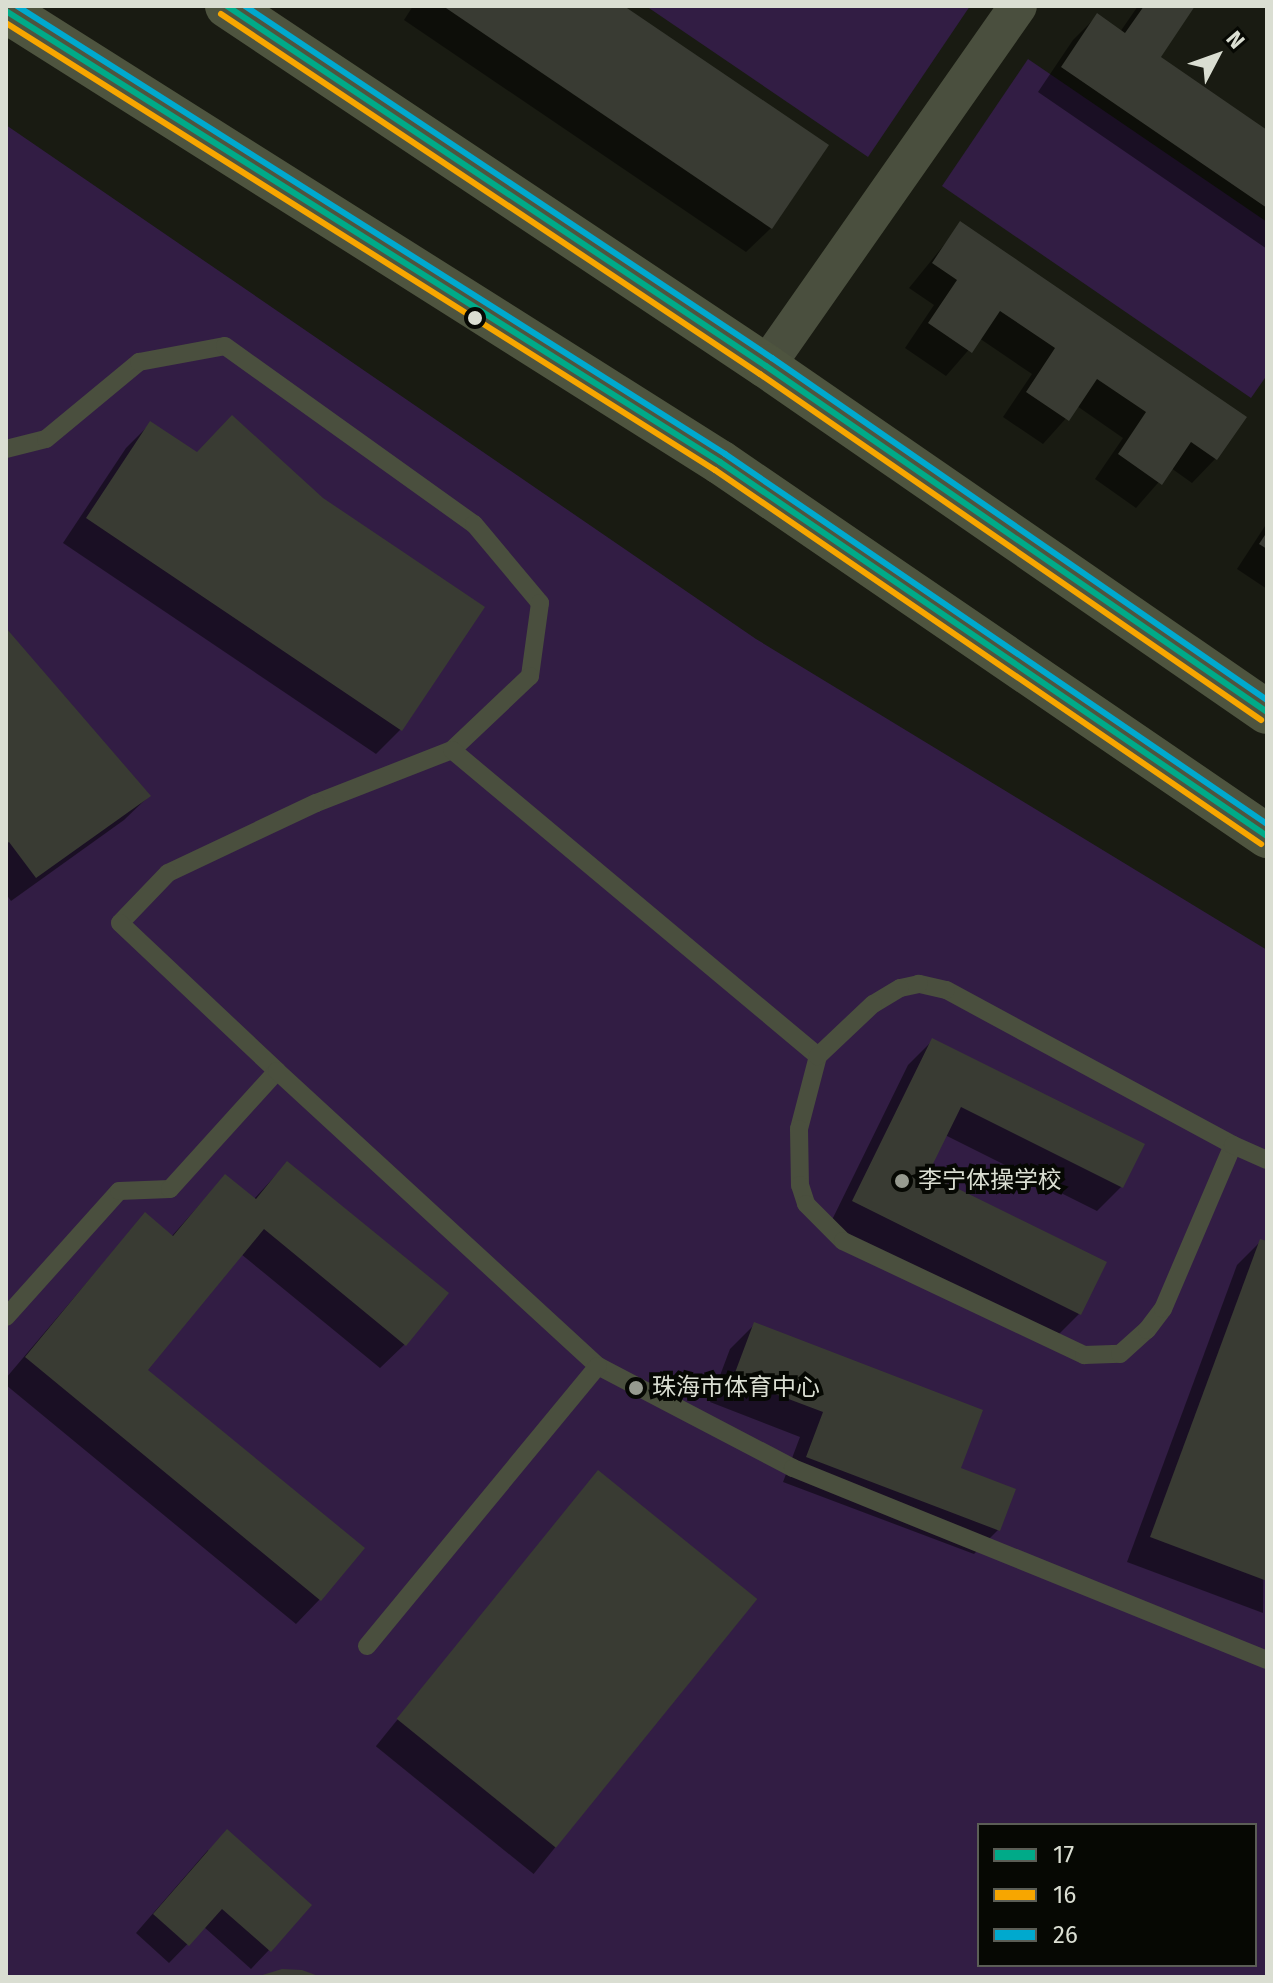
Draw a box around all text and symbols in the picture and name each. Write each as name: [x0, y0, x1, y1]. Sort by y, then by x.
north arrow: [1177, 16, 1257, 96]
text: N: [1221, 26, 1250, 54]
unlabelled marker: [467, 310, 483, 326]
place label: 李宁体操学校: [918, 1167, 1062, 1195]
marker: 李宁体操学校: [893, 1172, 911, 1190]
place label: 珠海市体育中心: [652, 1374, 820, 1402]
marker: 珠海市体育中心: [627, 1379, 645, 1397]
legend: [977, 1823, 1257, 1967]
text: 17: [1053, 1841, 1074, 1869]
text: 16: [1053, 1881, 1076, 1909]
text: 26: [1053, 1921, 1078, 1949]

